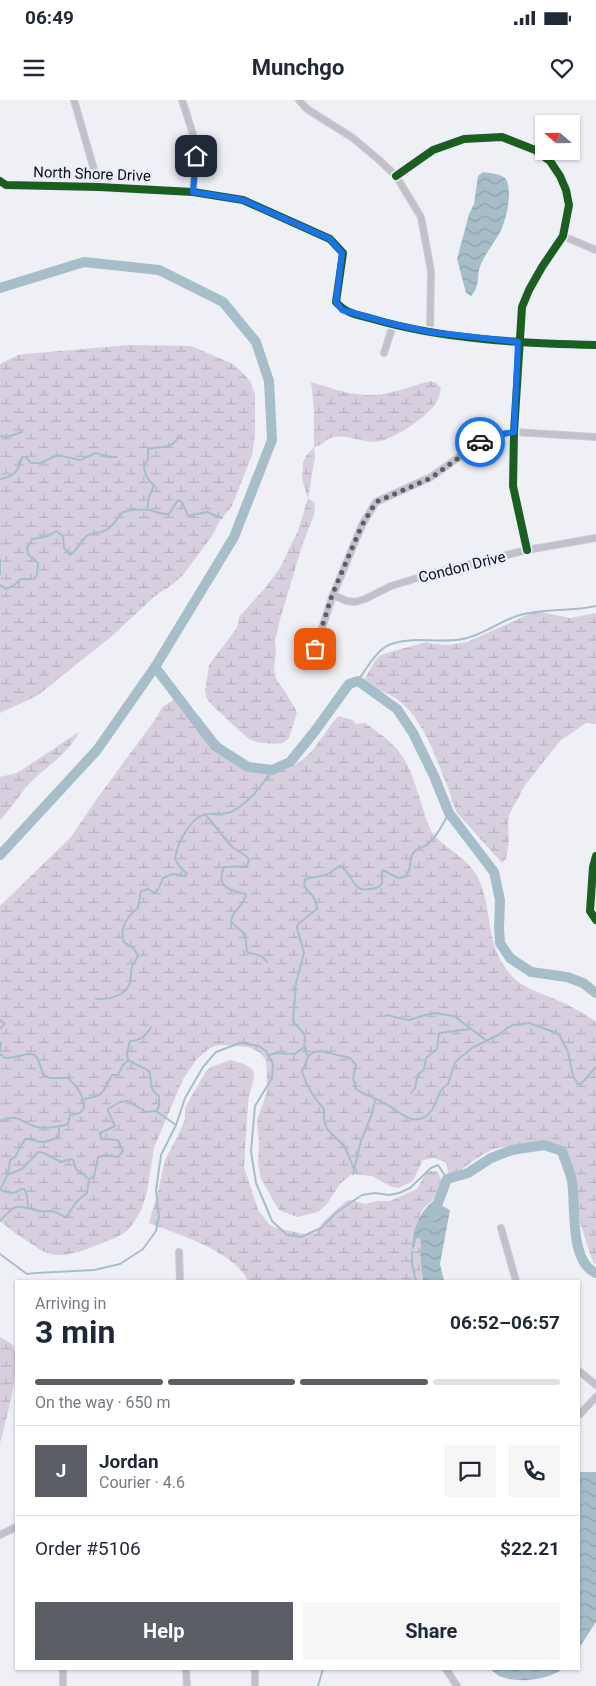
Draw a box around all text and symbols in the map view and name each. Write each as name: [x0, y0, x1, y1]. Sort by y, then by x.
text: 06:49: [25, 6, 74, 29]
icon: menu: [20, 54, 48, 82]
icon: heart: [548, 54, 576, 82]
text: Munchgo: [252, 55, 344, 80]
north arrow: [535, 115, 580, 160]
map controls: [535, 115, 580, 160]
pin: [175, 135, 217, 177]
icon: home: [182, 142, 210, 170]
street label: North Shore Drive: [33, 163, 151, 185]
courier: [455, 417, 505, 467]
icon: car: [466, 428, 494, 456]
street label: Condon Drive: [416, 547, 508, 587]
pin: [294, 628, 336, 670]
icon: bag: [301, 635, 329, 663]
text: Arriving in: [35, 1294, 106, 1313]
text: 06:52–06:57: [450, 1311, 560, 1334]
text: 3 min: [35, 1313, 115, 1351]
text: On the way · 650 m: [35, 1393, 171, 1412]
button: chat: [444, 1445, 496, 1497]
button: phone: [508, 1445, 560, 1497]
text: Jordan: [99, 1450, 159, 1473]
text: J: [56, 1459, 66, 1482]
text: Courier · 4.6: [99, 1473, 185, 1492]
text: Order #5106: [35, 1537, 141, 1560]
text: $22.21: [500, 1537, 560, 1560]
button: Help: [35, 1602, 293, 1660]
button: Share: [303, 1602, 560, 1660]

